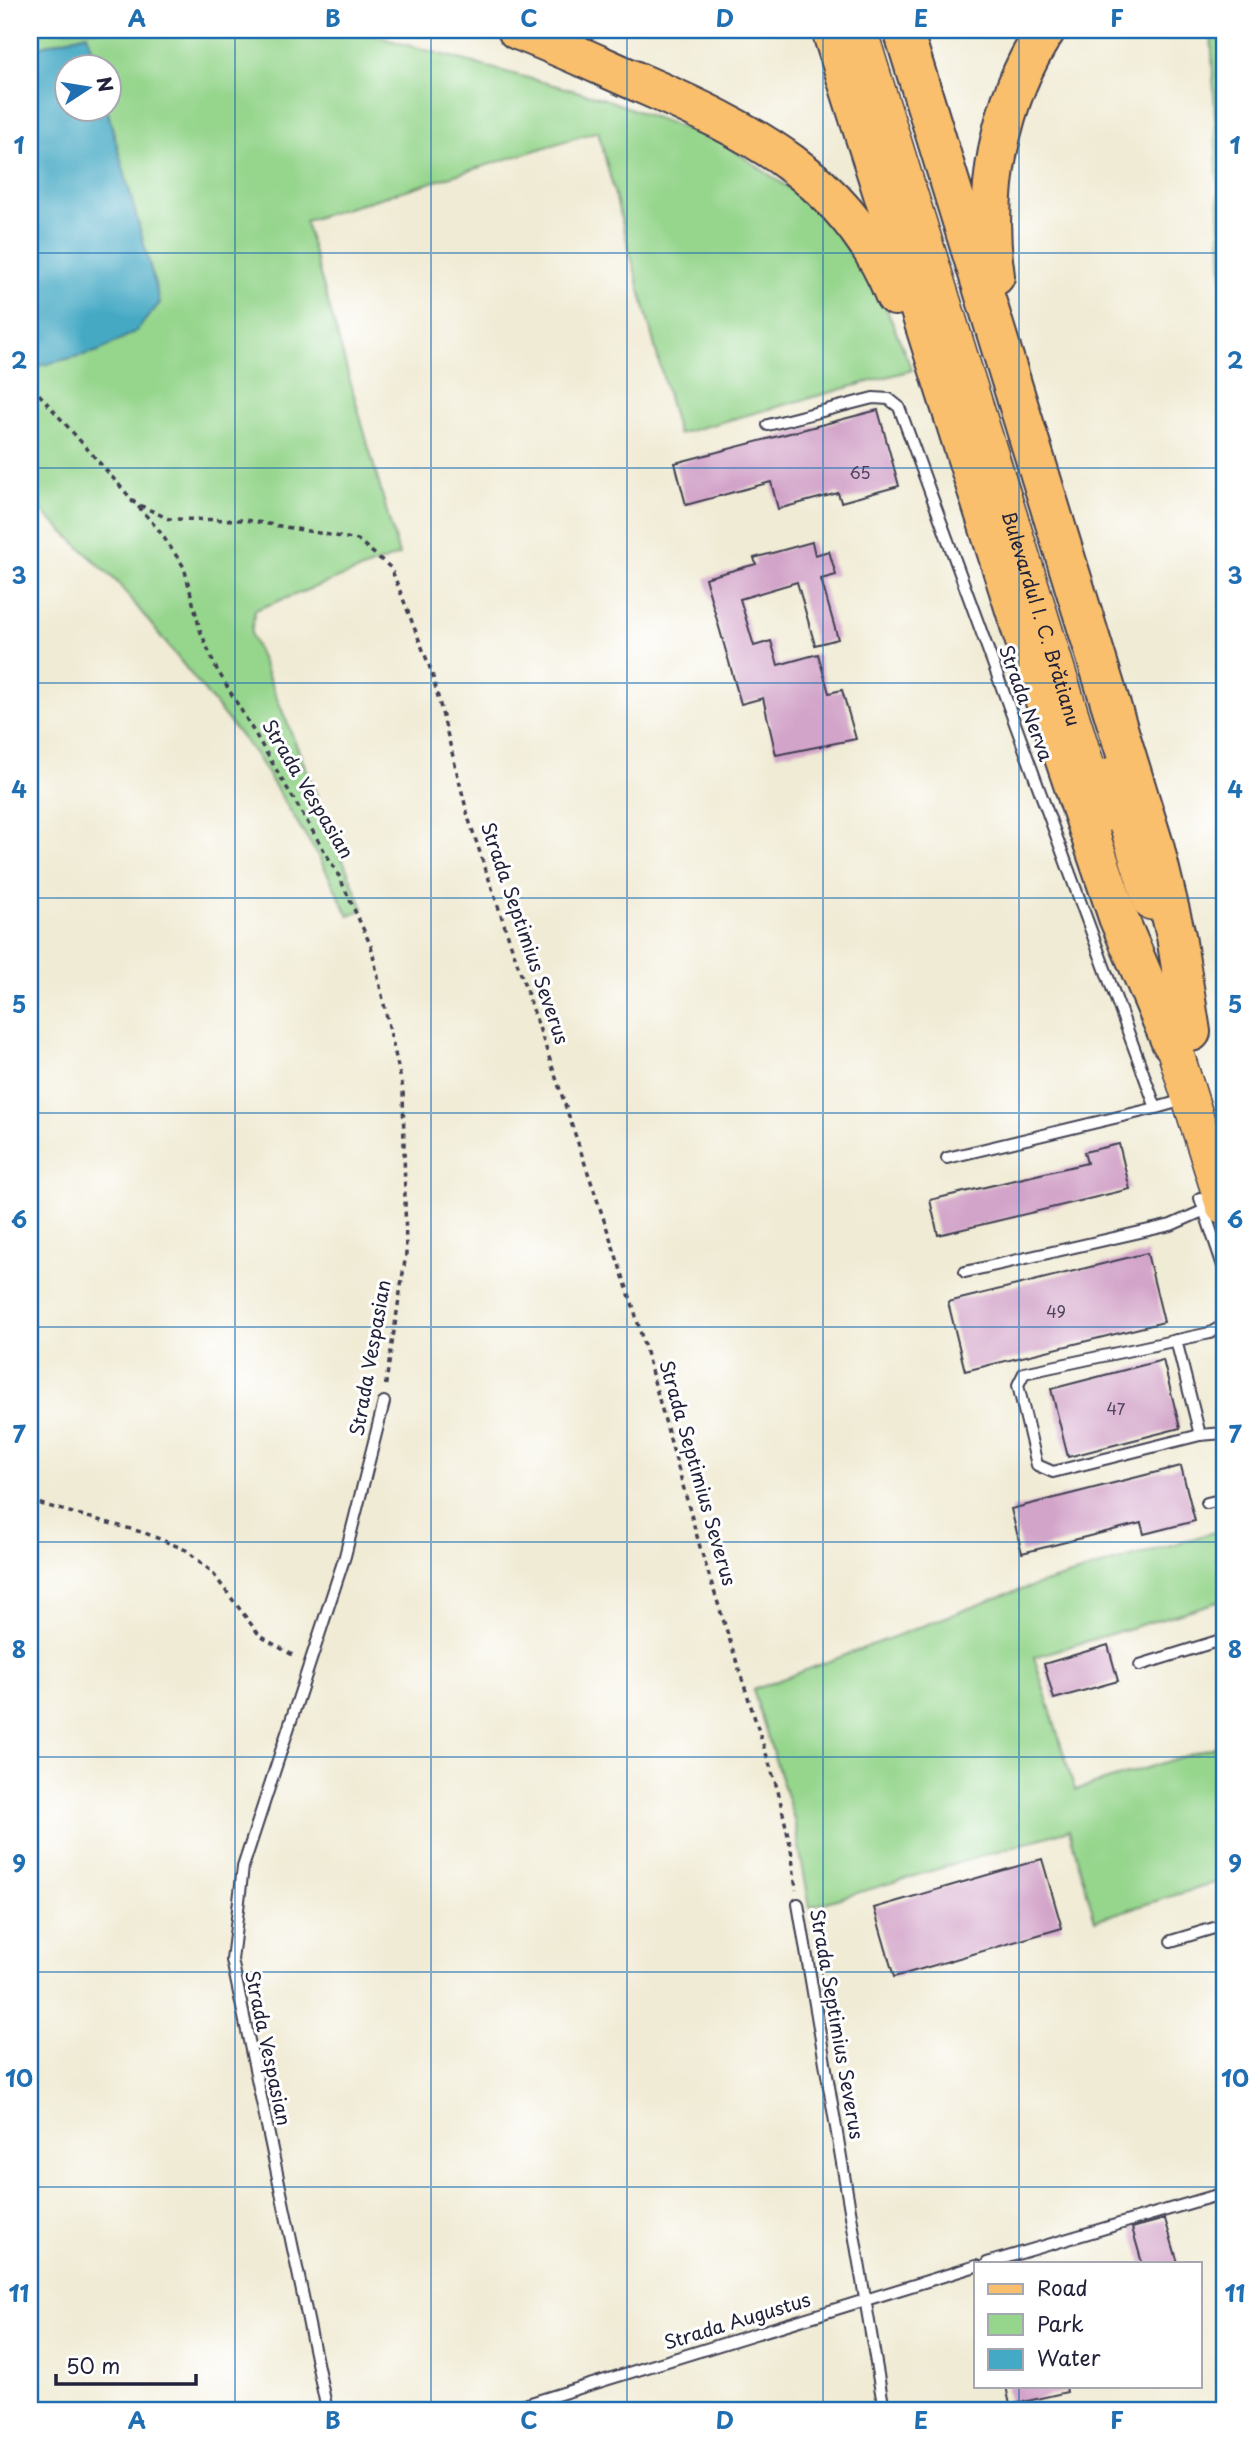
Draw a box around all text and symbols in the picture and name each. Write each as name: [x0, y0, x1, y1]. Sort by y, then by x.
text: A: [128, 0, 146, 35]
text: B: [325, 0, 341, 35]
text: C: [520, 0, 538, 35]
text: D: [716, 0, 734, 35]
text: E: [914, 0, 928, 35]
text: F: [1110, 0, 1124, 35]
north arrow: [52, 52, 122, 122]
text: N: [90, 74, 121, 95]
text: 1: [14, 127, 25, 162]
text: 1: [1230, 127, 1241, 162]
text: 2: [11, 342, 27, 377]
text: 2: [1227, 342, 1243, 377]
house number: 65: [849, 460, 871, 484]
street label: Bulevardul I. C. Brătianu: [996, 507, 1089, 729]
text: 3: [11, 557, 27, 592]
text: 3: [1227, 557, 1243, 592]
street label: Strada Nerva: [993, 640, 1061, 765]
street label: Strada Vespasian: [256, 714, 362, 863]
text: 4: [11, 771, 27, 806]
text: 4: [1227, 771, 1243, 806]
street label: Strada Septimius Severus: [475, 818, 577, 1048]
text: 5: [12, 986, 26, 1021]
text: 5: [1228, 986, 1242, 1021]
text: 6: [11, 1201, 27, 1236]
text: 6: [1227, 1201, 1243, 1236]
street label: Strada Vespasian: [341, 1278, 397, 1438]
house number: 49: [1046, 1299, 1066, 1323]
street label: Strada Septimius Severus: [653, 1357, 745, 1589]
house number: 47: [1107, 1396, 1126, 1420]
text: 7: [12, 1416, 26, 1451]
text: 7: [1228, 1416, 1242, 1451]
text: 8: [12, 1631, 26, 1666]
text: 8: [1228, 1631, 1242, 1666]
text: 9: [12, 1845, 26, 1880]
text: 9: [1228, 1845, 1242, 1880]
street label: Strada Septimius Severus: [804, 1906, 872, 2141]
street label: Strada Vespasian: [239, 1968, 299, 2128]
text: 10: [5, 2060, 33, 2095]
text: 10: [1221, 2060, 1249, 2095]
legend: [974, 2262, 1202, 2388]
text: Road: [1037, 2271, 1088, 2303]
text: 11: [9, 2275, 30, 2310]
text: 11: [1225, 2275, 1246, 2310]
street label: Strada Augustus: [660, 2284, 814, 2356]
text: Park: [1037, 2307, 1084, 2339]
text: Water: [1037, 2341, 1101, 2373]
scale bar: [56, 2342, 196, 2386]
text: 50 m: [66, 2349, 120, 2381]
text: A: [128, 2402, 146, 2437]
text: B: [325, 2402, 341, 2437]
text: C: [520, 2402, 538, 2437]
text: D: [716, 2402, 734, 2437]
text: E: [914, 2402, 928, 2437]
text: F: [1110, 2402, 1124, 2437]

